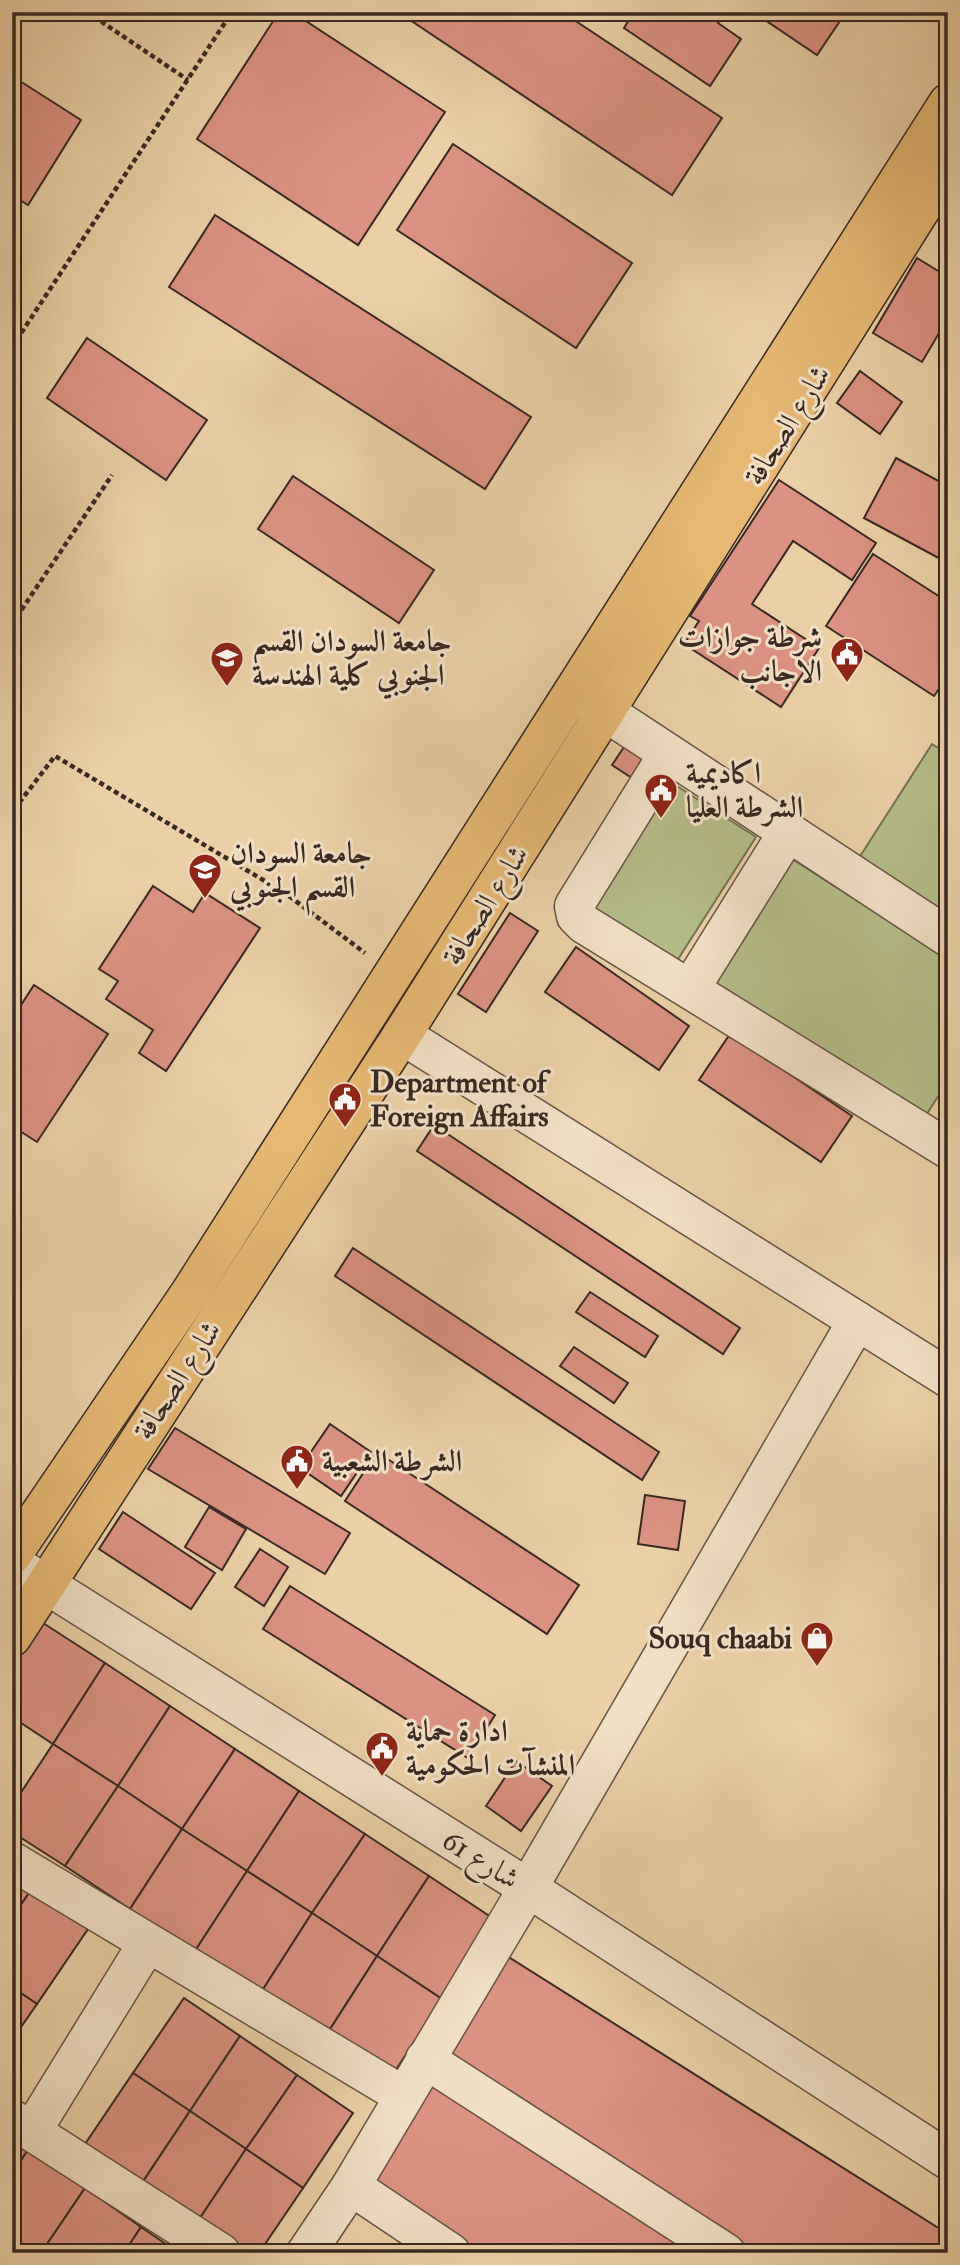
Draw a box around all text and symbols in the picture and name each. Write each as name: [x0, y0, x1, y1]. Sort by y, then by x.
street label: شارع الصحافة: [736, 358, 844, 495]
place label: شرطة جوازات الاجانب: [678, 619, 822, 690]
place label: جامعة السودان القسم الجنوبي كلية الهندسة: [252, 623, 451, 700]
public building icon: شرطة جوازات الاجانب: [828, 635, 866, 684]
school or university icon: جامعة السودان القسم الجنوبي كلية الهندسة: [208, 639, 246, 688]
place label: اكاديمية الشرطة العليا: [686, 755, 803, 827]
public building icon: اكاديمية الشرطة العليا: [642, 771, 680, 820]
place label: جامعة السودان القسم الجنوبي: [229, 835, 372, 916]
street label: شارع الصحافة: [434, 838, 542, 975]
school or university icon: جامعة السودان القسم الجنوبي: [186, 851, 224, 900]
place label: Department of Foreign Affairs: [370, 1064, 552, 1135]
public building icon: Department of Foreign Affairs: [326, 1080, 364, 1129]
street label: شارع الصحافة: [125, 1314, 235, 1450]
public building icon: الشرطة الشعبية: [278, 1442, 316, 1491]
place label: الشرطة الشعبية: [322, 1443, 462, 1481]
shop icon: Souq chaabi: [798, 1619, 836, 1668]
place label: Souq chaabi: [648, 1620, 792, 1657]
place label: ادارة حماية المنشآت الحكومية: [406, 1713, 575, 1784]
public building icon: ادارة حماية المنشآت الحكومية: [363, 1729, 401, 1778]
street label: شارع 61: [432, 1821, 526, 1902]

